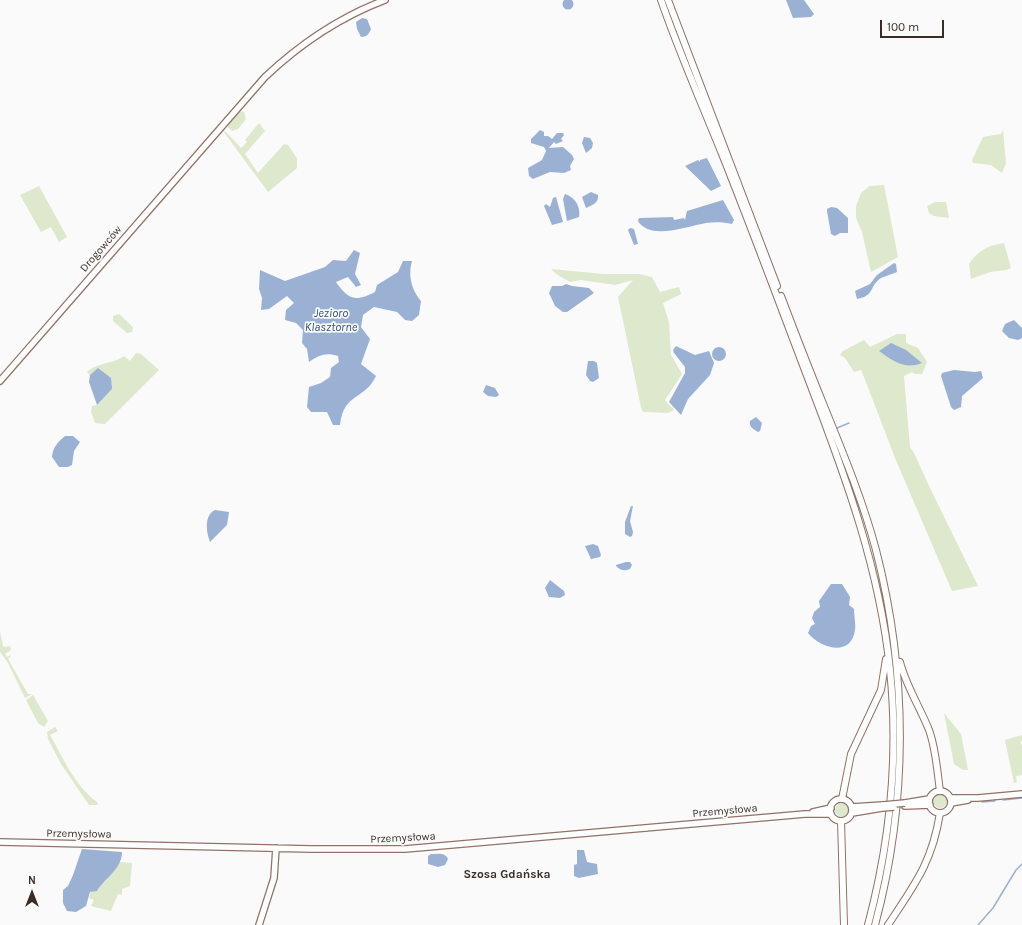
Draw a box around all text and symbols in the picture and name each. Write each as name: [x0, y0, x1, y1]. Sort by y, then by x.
scale bar: [882, 12, 946, 38]
text: 100 m: [887, 20, 919, 34]
street label: Drogowców: [77, 223, 125, 275]
water label: Jezioro Klasztorne: [305, 307, 357, 335]
street label: Przemysłowa: [692, 802, 758, 820]
street label: Przemysłowa: [46, 827, 112, 841]
street label: Przemysłowa: [370, 830, 436, 846]
district label: Szosa Gdańska: [463, 868, 551, 882]
north arrow: [12, 873, 52, 913]
text: N: [28, 874, 36, 887]

